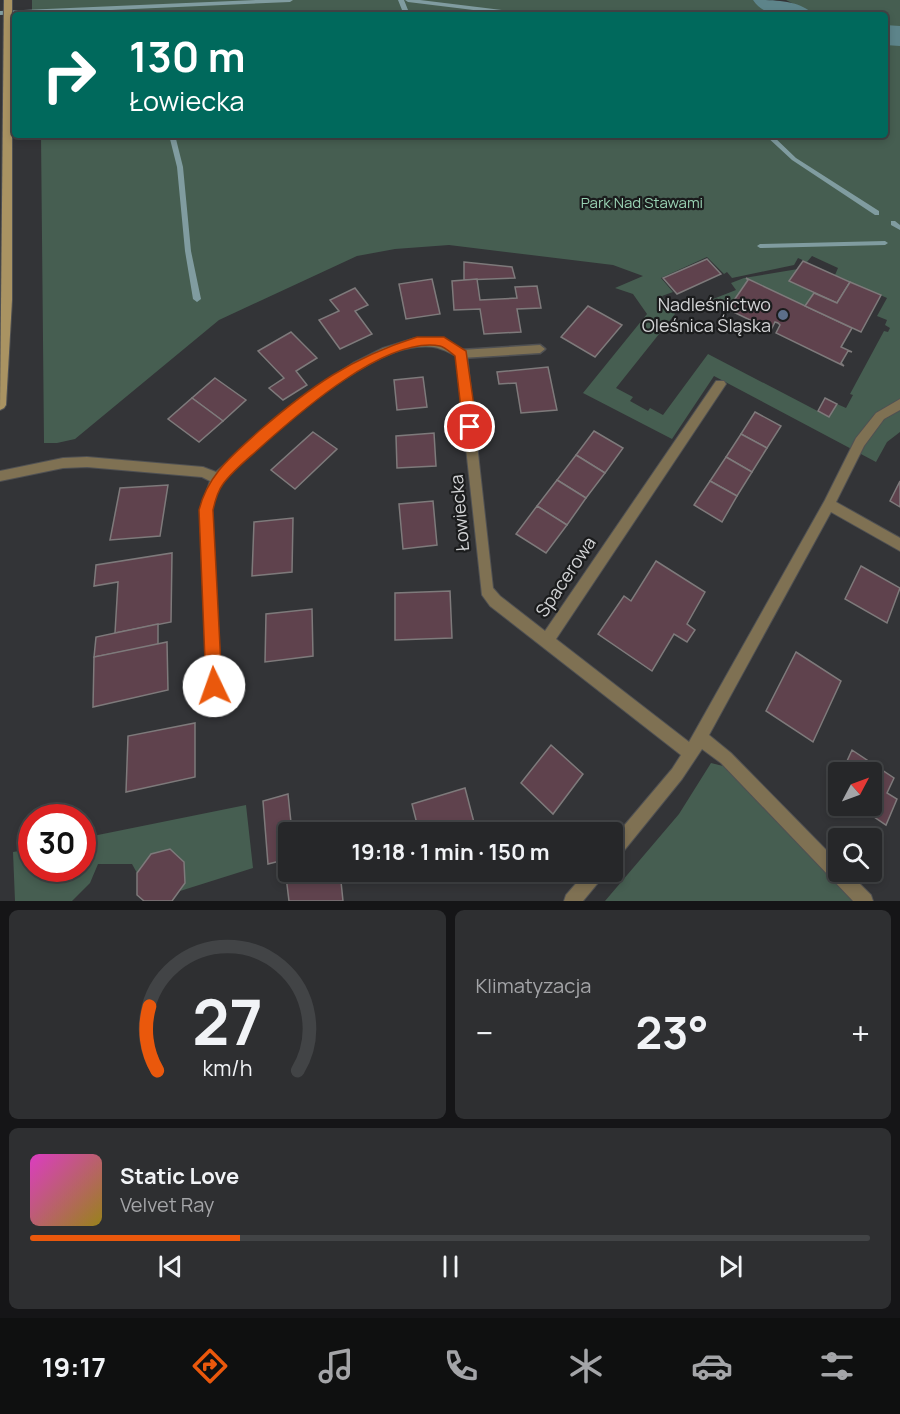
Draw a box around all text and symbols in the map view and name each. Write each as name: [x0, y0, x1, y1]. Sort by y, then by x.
text: 130 m: [129, 27, 246, 85]
icon: right: [30, 36, 108, 114]
text: Łowiecka: [129, 82, 245, 119]
park label: Park Nad Stawami: [581, 192, 703, 213]
place label: Nadleśnictwo Oleśnica Śląska: [642, 292, 771, 337]
marker: Nadleśnictwo Oleśnica Śląska: [776, 308, 790, 322]
pin: [444, 401, 495, 452]
icon: arrive: [453, 410, 486, 443]
street label: Łowiecka: [444, 474, 474, 553]
street label: Spacerowa: [530, 532, 601, 621]
position arrow: [182, 654, 246, 718]
north arrow: [828, 762, 882, 816]
map controls: [828, 762, 882, 882]
speed limit sign: 30: [18, 804, 96, 882]
button: search: [828, 828, 882, 882]
text: 19:18 · 1 min · 150 m: [351, 837, 550, 867]
text: Klimatyzacja: [476, 972, 591, 999]
text: 27: [192, 978, 262, 1064]
text: 23°: [636, 1001, 709, 1063]
text: −: [476, 1010, 493, 1055]
text: +: [851, 1010, 870, 1055]
text: km/h: [202, 1054, 252, 1083]
text: Static Love: [120, 1161, 239, 1191]
text: Velvet Ray: [120, 1191, 214, 1218]
icon: previous: [154, 1250, 187, 1283]
icon: pause: [434, 1250, 467, 1283]
icon: next: [714, 1250, 747, 1283]
icon: directions: [189, 1345, 231, 1387]
icon: music: [315, 1345, 357, 1387]
icon: phone: [440, 1345, 482, 1387]
icon: climate: [565, 1345, 607, 1387]
icon: car: [691, 1345, 733, 1387]
icon: filters: [816, 1345, 858, 1387]
text: 19:17: [42, 1348, 106, 1385]

